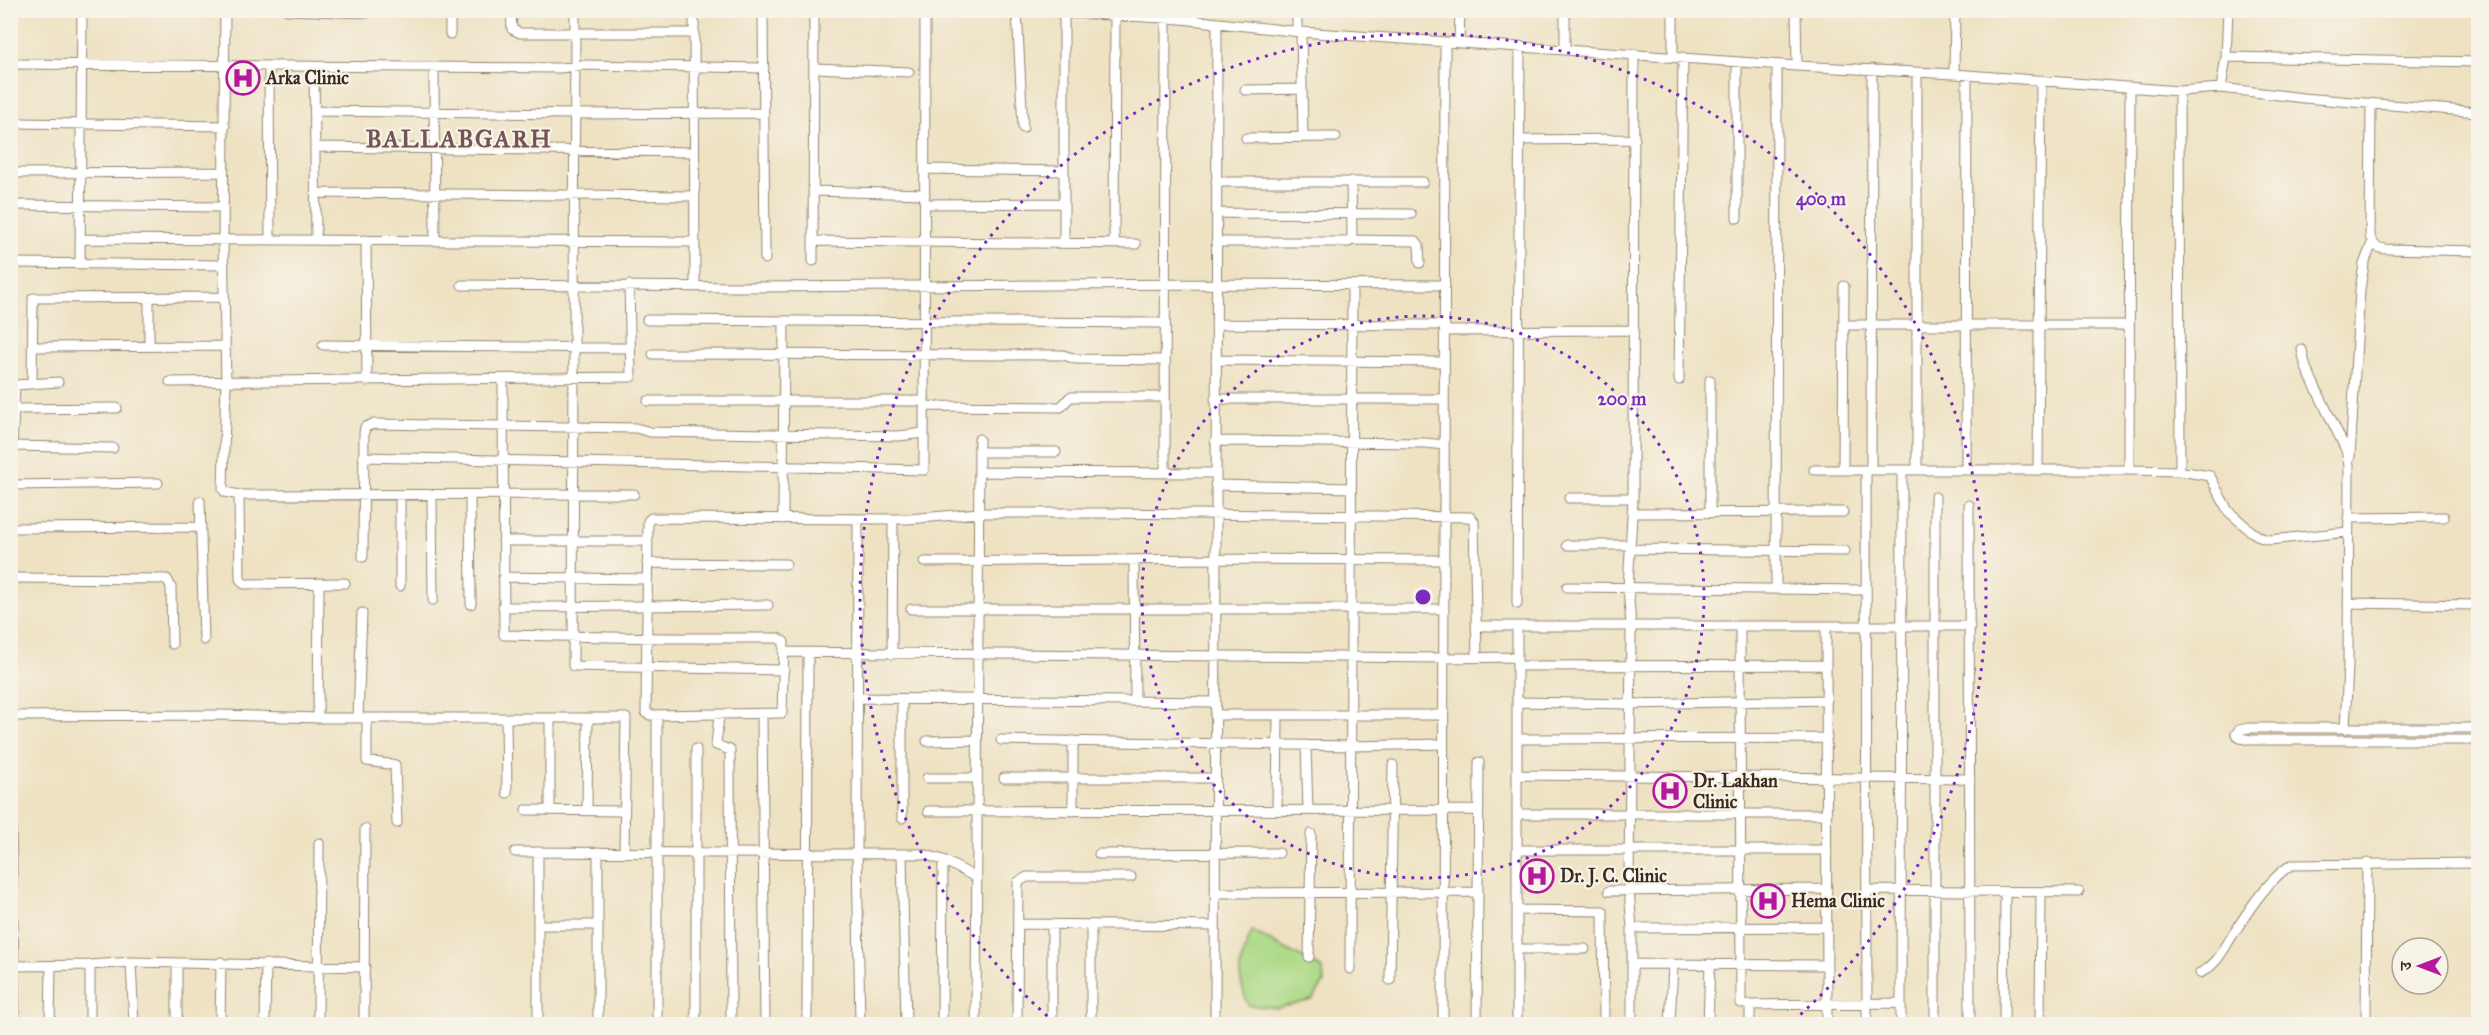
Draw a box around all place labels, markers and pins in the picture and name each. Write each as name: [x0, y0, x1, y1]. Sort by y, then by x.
hospital icon: Arka Clinic: [225, 60, 261, 96]
place label: Arka Clinic: [265, 67, 349, 89]
centre of rings: [1413, 587, 1433, 607]
place label: Dr. Lakhan Clinic: [1693, 770, 1778, 813]
hospital icon: Dr. Lakhan Clinic: [1652, 773, 1688, 809]
hospital icon: Dr. J. C. Clinic: [1519, 858, 1555, 894]
place label: Dr. J. C. Clinic: [1560, 865, 1667, 888]
hospital icon: Hema Clinic: [1750, 883, 1786, 919]
place label: Hema Clinic: [1791, 890, 1885, 912]

